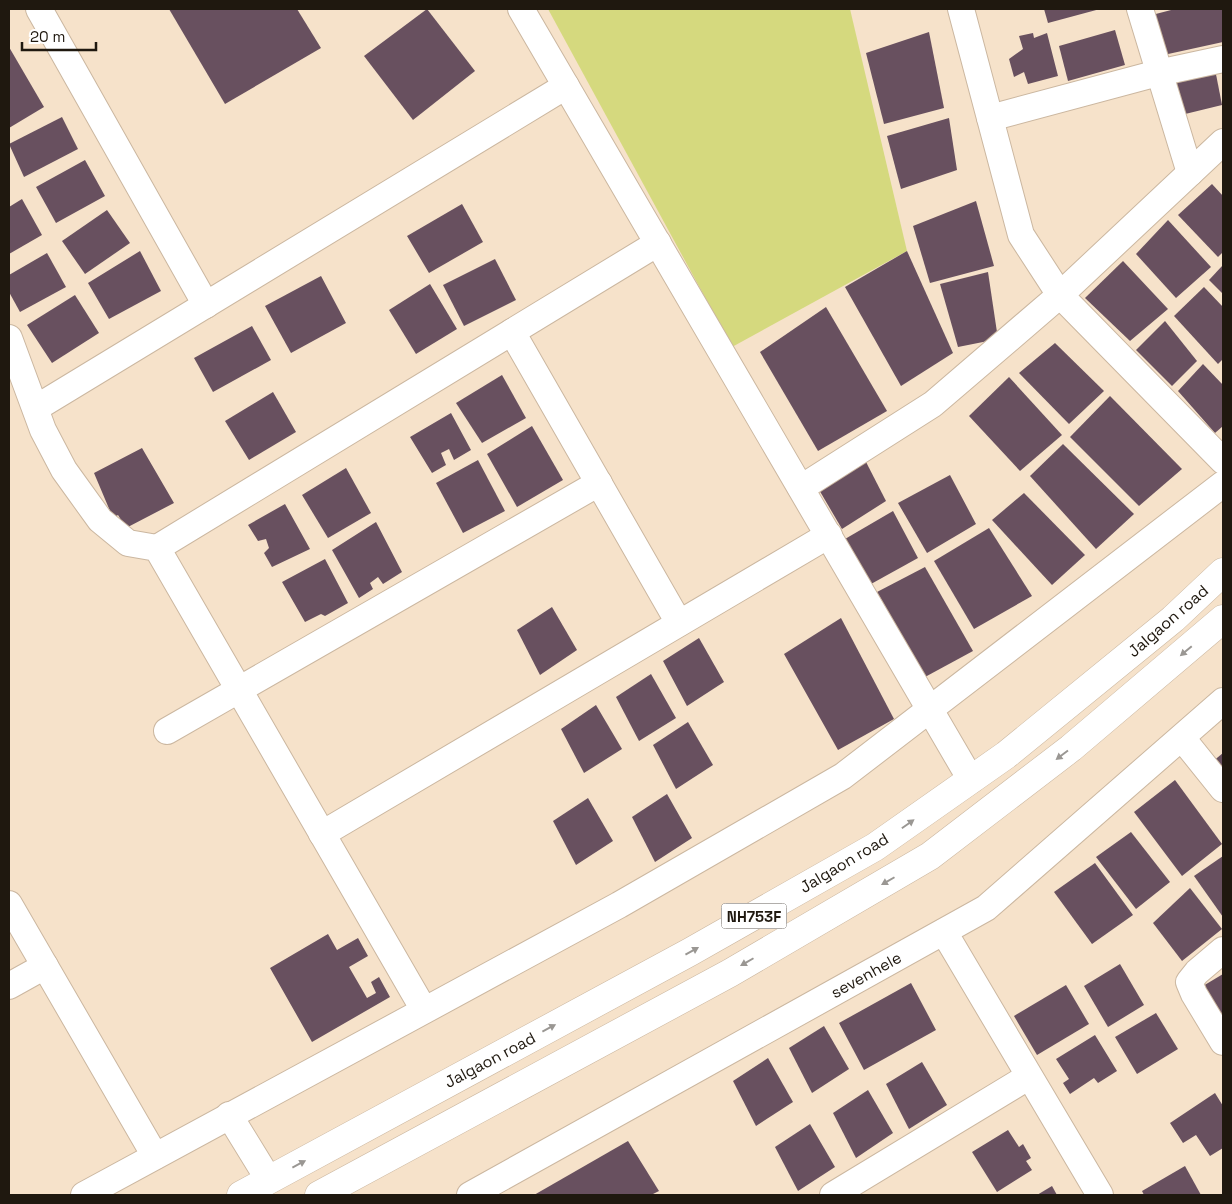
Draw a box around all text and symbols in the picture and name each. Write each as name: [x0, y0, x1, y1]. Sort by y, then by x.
scale bar: [22, 20, 96, 52]
text: 20 m: [30, 27, 65, 46]
street label: Jalgaon road: [1123, 580, 1213, 662]
one-way arrow: [1180, 645, 1193, 656]
one-way arrow: [1055, 750, 1069, 760]
one-way arrow: [901, 819, 915, 829]
street label: Jalgaon road: [796, 828, 892, 898]
one-way arrow: [881, 876, 894, 885]
road number: NH753F: [722, 904, 786, 928]
one-way arrow: [686, 946, 699, 955]
street label: sevenhele: [827, 947, 905, 1003]
one-way arrow: [741, 958, 754, 967]
one-way arrow: [542, 1024, 557, 1032]
street label: Jalgaon road: [441, 1027, 539, 1093]
one-way arrow: [292, 1160, 306, 1168]

